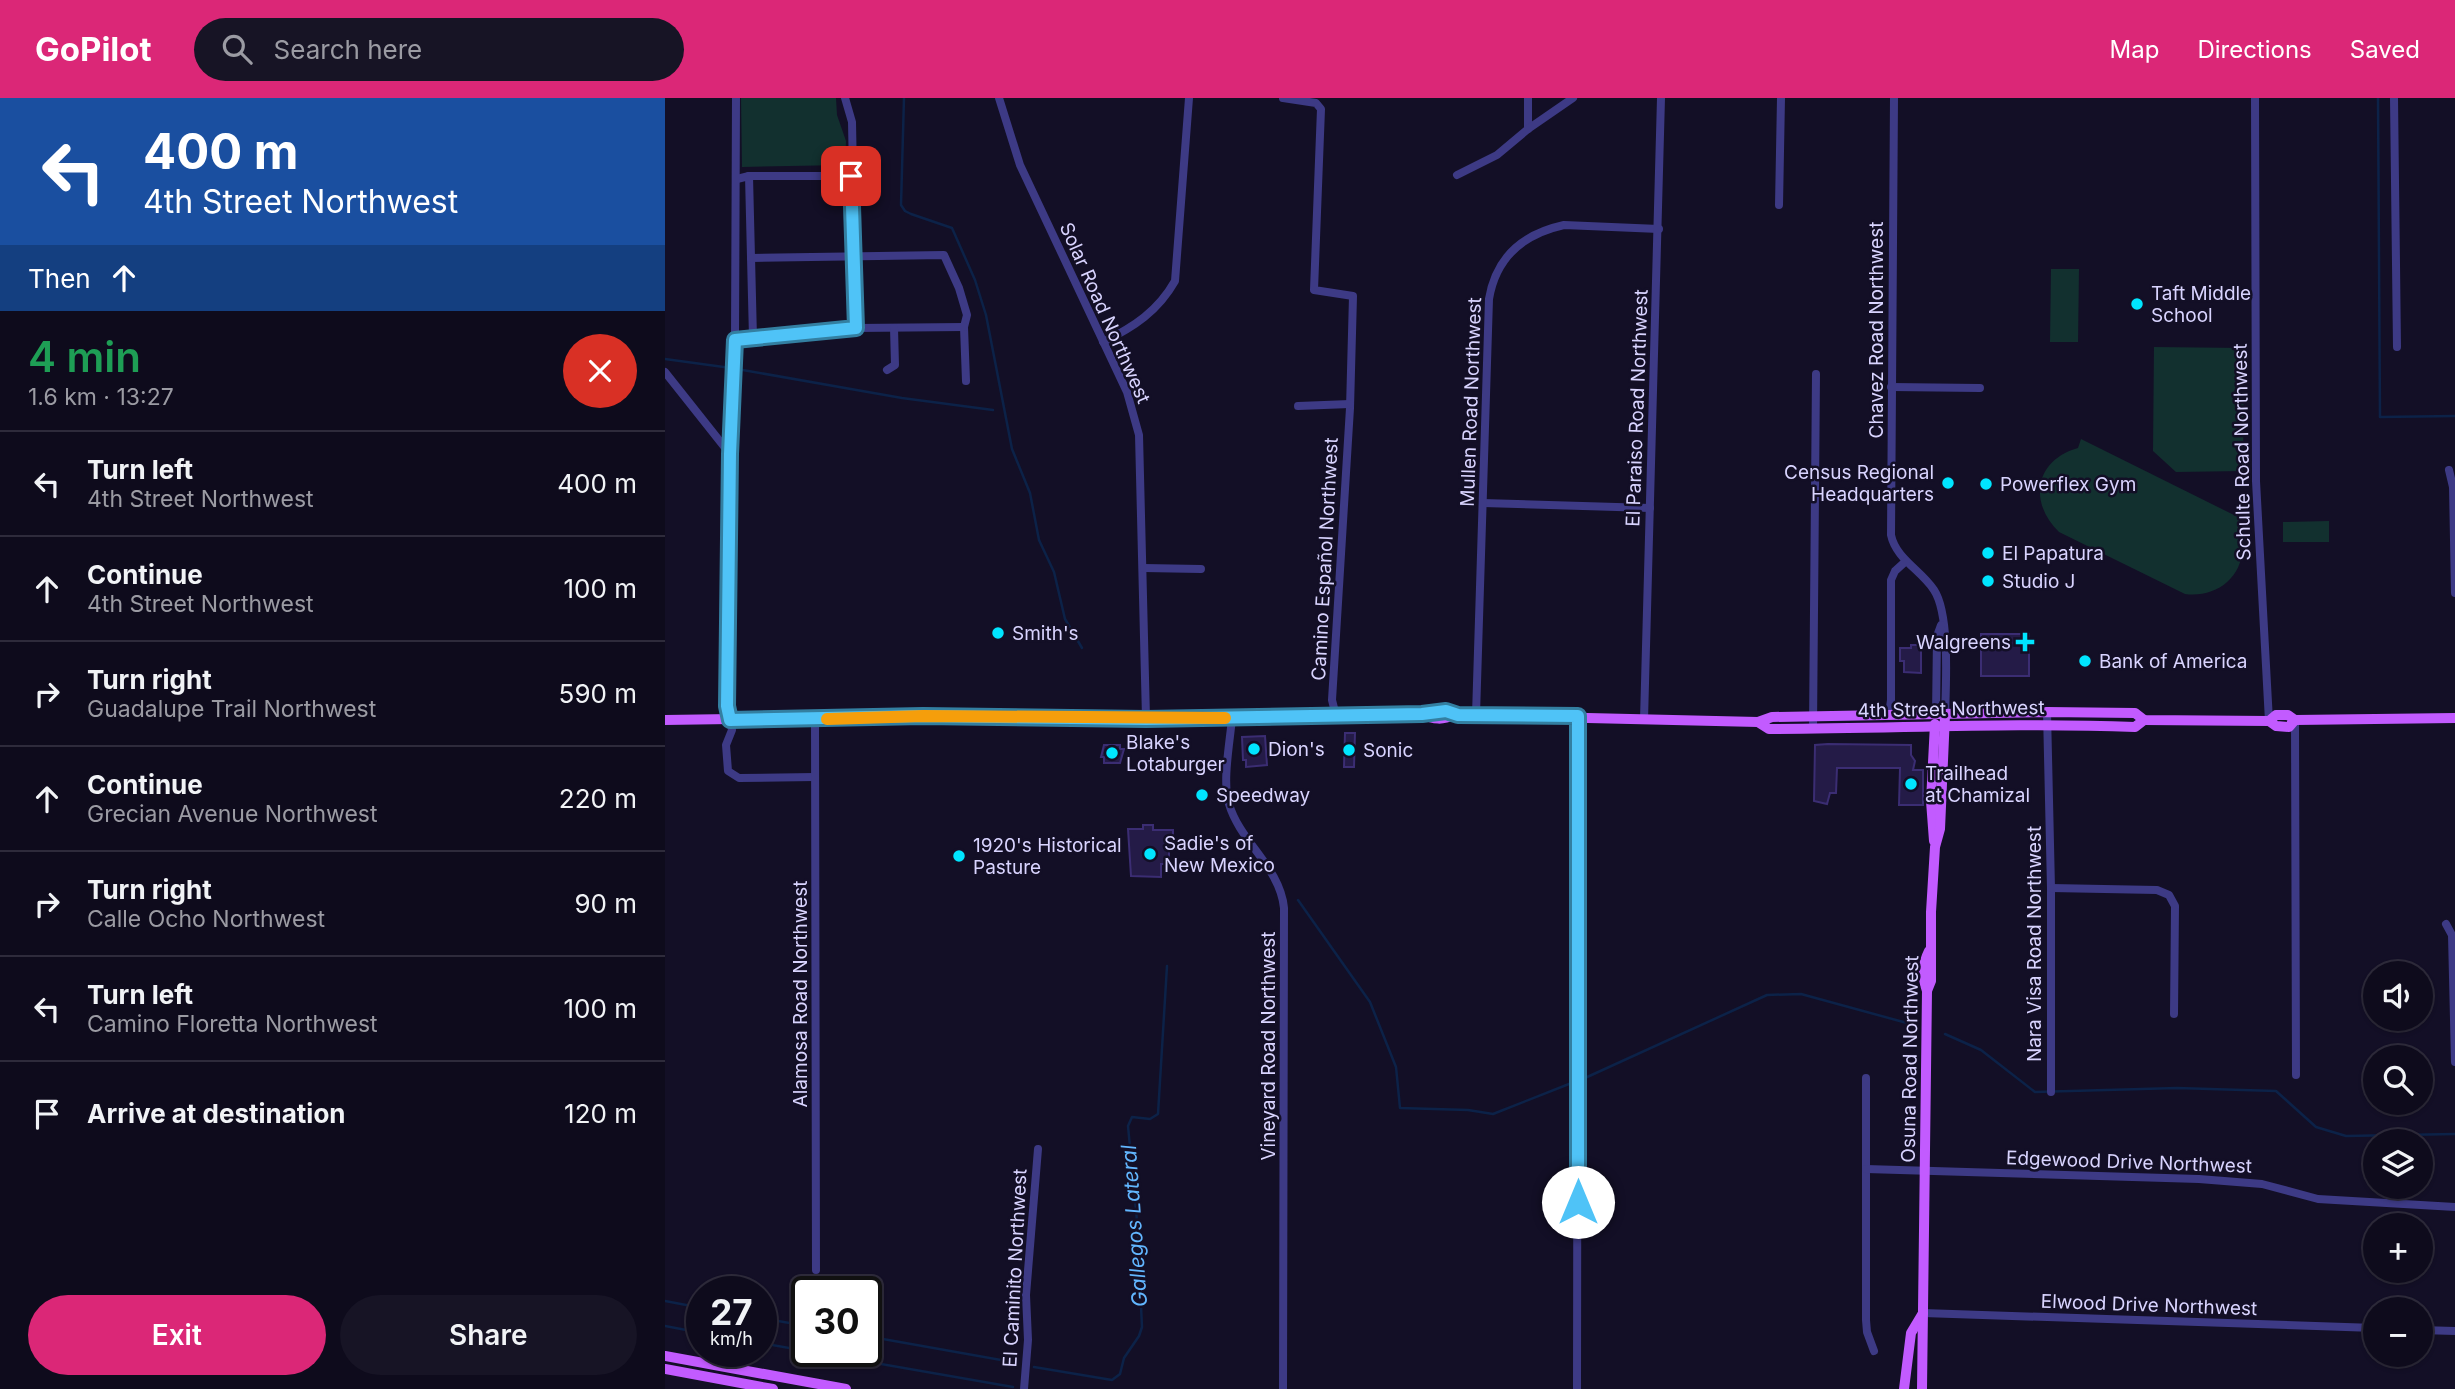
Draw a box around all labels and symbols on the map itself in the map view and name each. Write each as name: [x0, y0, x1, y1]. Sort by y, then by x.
pin: [821, 146, 881, 206]
street label: Solar Road Northwest: [1055, 219, 1155, 407]
street label: Chavez Road Northwest: [1865, 222, 1888, 438]
place label: Taft Middle School: [2151, 282, 2251, 327]
street label: El Paraiso Road Northwest: [1621, 289, 1653, 527]
marker: Taft Middle School: [2129, 296, 2145, 312]
street label: Mullen Road Northwest: [1456, 297, 1486, 507]
street label: Schulte Road Northwest: [2229, 343, 2255, 561]
street label: Camino Español Northwest: [1307, 437, 1343, 681]
place label: Census Regional Headquarters: [1784, 461, 1934, 506]
place label: Powerflex Gym: [2000, 473, 2136, 496]
marker: Census Regional Headquarters: [1940, 475, 1956, 491]
marker: Powerflex Gym: [1978, 476, 1994, 492]
place label: El Papatura: [2002, 542, 2104, 565]
marker: El Papatura: [1980, 545, 1996, 561]
place label: Studio J: [2002, 570, 2075, 593]
marker: Studio J: [1980, 573, 1996, 589]
place label: Smith's: [1012, 622, 1079, 645]
marker: Smith's: [990, 625, 1006, 641]
place label: Walgreens: [1916, 631, 2011, 654]
marker: Walgreens: [2017, 634, 2033, 650]
place label: Bank of America: [2099, 650, 2247, 673]
marker: Bank of America: [2077, 653, 2093, 669]
street label: 4th Street Northwest: [1857, 696, 2045, 722]
place label: Blake's Lotaburger: [1126, 731, 1225, 776]
place label: Dion's: [1268, 738, 1325, 761]
place label: Sonic: [1363, 739, 1413, 762]
marker: Dion's: [1246, 741, 1262, 757]
marker: Sonic: [1341, 742, 1357, 758]
marker: Blake's Lotaburger: [1104, 745, 1120, 761]
place label: Trailhead at Chamizal: [1925, 762, 2030, 807]
marker: Trailhead at Chamizal: [1903, 776, 1919, 792]
place label: Speedway: [1216, 784, 1311, 807]
marker: Speedway: [1194, 787, 1210, 803]
street label: Nara Visa Road Northwest: [2023, 826, 2046, 1062]
place label: Sadie's of New Mexico: [1164, 832, 1275, 877]
place label: 1920's Historical Pasture: [973, 834, 1122, 879]
marker: Sadie's of New Mexico: [1142, 846, 1158, 862]
marker: 1920's Historical Pasture: [951, 848, 967, 864]
street label: Alamosa Road Northwest: [789, 881, 812, 1107]
street label: Vineyard Road Northwest: [1257, 931, 1280, 1161]
street label: Osuna Road Northwest: [1897, 955, 1923, 1163]
water label: Gallegos Lateral: [1116, 1143, 1152, 1308]
street label: Edgewood Drive Northwest: [2006, 1146, 2252, 1178]
position arrow: [1541, 1165, 1615, 1239]
street label: El Caminito Northwest: [998, 1168, 1032, 1368]
speed limit sign: 30: [791, 1276, 882, 1367]
street label: Elwood Drive Northwest: [2040, 1290, 2258, 1320]

